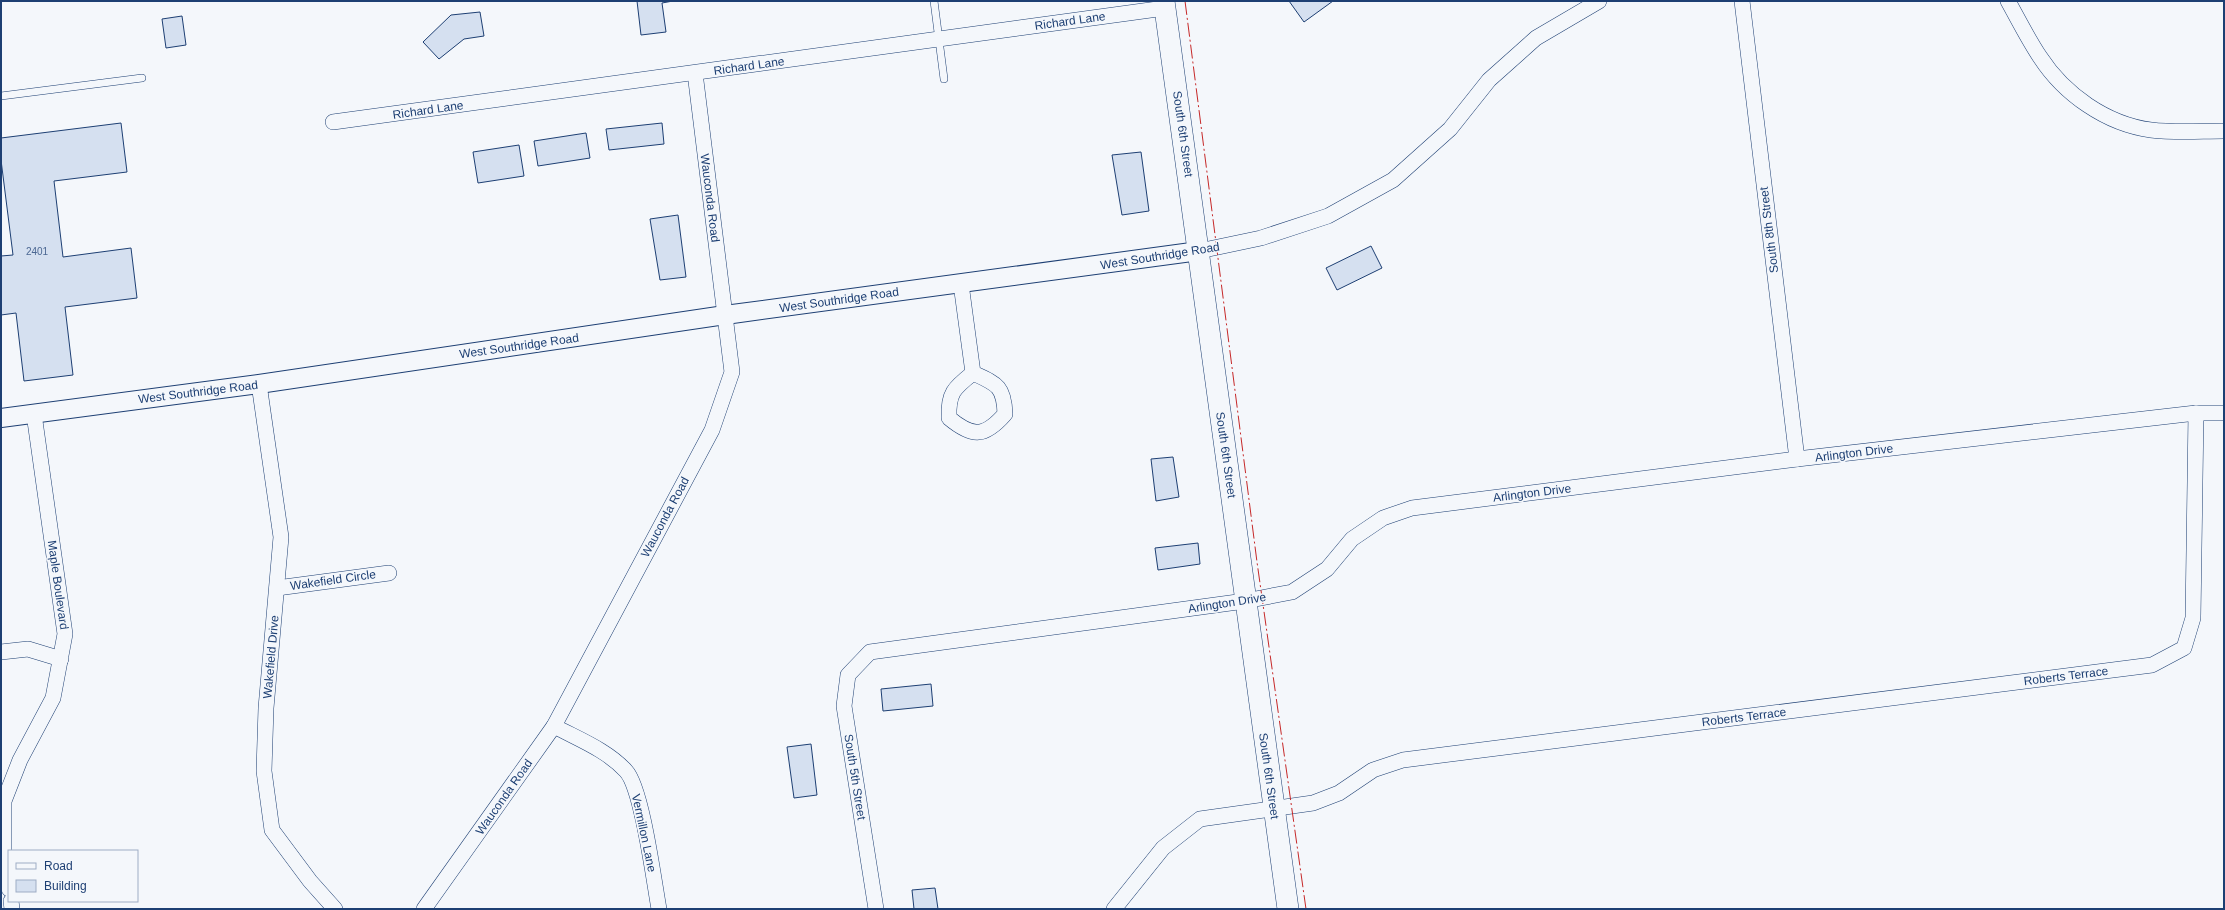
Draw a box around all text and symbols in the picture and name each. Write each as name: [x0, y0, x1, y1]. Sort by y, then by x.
street label: Richard Lane: [1034, 9, 1107, 33]
street label: Richard Lane: [713, 54, 786, 78]
street label: South 6th Street: [1170, 90, 1196, 179]
street label: Richard Lane: [392, 98, 465, 122]
street label: Wauconda Road: [698, 153, 722, 243]
street label: South 8th Street: [1757, 185, 1781, 274]
street label: West Southridge Road: [1099, 240, 1221, 272]
house number: 2401: [26, 246, 49, 257]
street label: West Southridge Road: [778, 285, 900, 315]
street label: West Southridge Road: [458, 331, 580, 361]
street label: West Southridge Road: [137, 378, 259, 406]
street label: South 6th Street: [1213, 411, 1239, 500]
street label: Arlington Drive: [1814, 441, 1894, 465]
street label: Wauconda Road: [638, 474, 692, 560]
street label: Arlington Drive: [1492, 481, 1572, 505]
street label: Maple Boulevard: [45, 539, 71, 631]
street label: Wakefield Circle: [289, 567, 377, 593]
street label: Arlington Drive: [1187, 590, 1267, 616]
street label: Wakefield Drive: [260, 614, 282, 699]
street label: Roberts Terrace: [2023, 664, 2109, 688]
street label: Roberts Terrace: [1701, 705, 1787, 729]
street label: South 6th Street: [1256, 732, 1282, 821]
street label: South 5th Street: [841, 733, 869, 822]
street label: Wauconda Road: [473, 757, 535, 837]
street label: Vermillon Lane: [629, 793, 659, 874]
legend: [8, 850, 138, 902]
text: Road: [44, 859, 73, 873]
text: Building: [44, 879, 87, 893]

